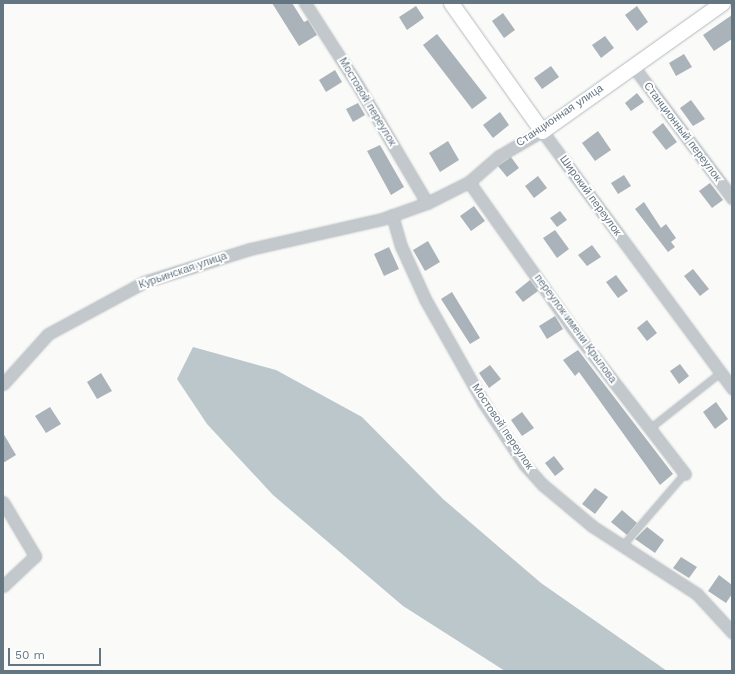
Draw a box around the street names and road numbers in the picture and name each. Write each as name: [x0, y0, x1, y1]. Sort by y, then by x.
street label: Мостовой переулок: [335, 55, 399, 149]
street label: Станционный переулок: [640, 80, 724, 184]
street label: Станционная улица: [514, 82, 606, 150]
street label: Широкий переулок: [556, 153, 624, 239]
street label: Курьинская улица: [137, 250, 229, 292]
street label: переулок имени Крылова: [531, 272, 619, 386]
street label: Мостовой переулок: [468, 382, 536, 472]

